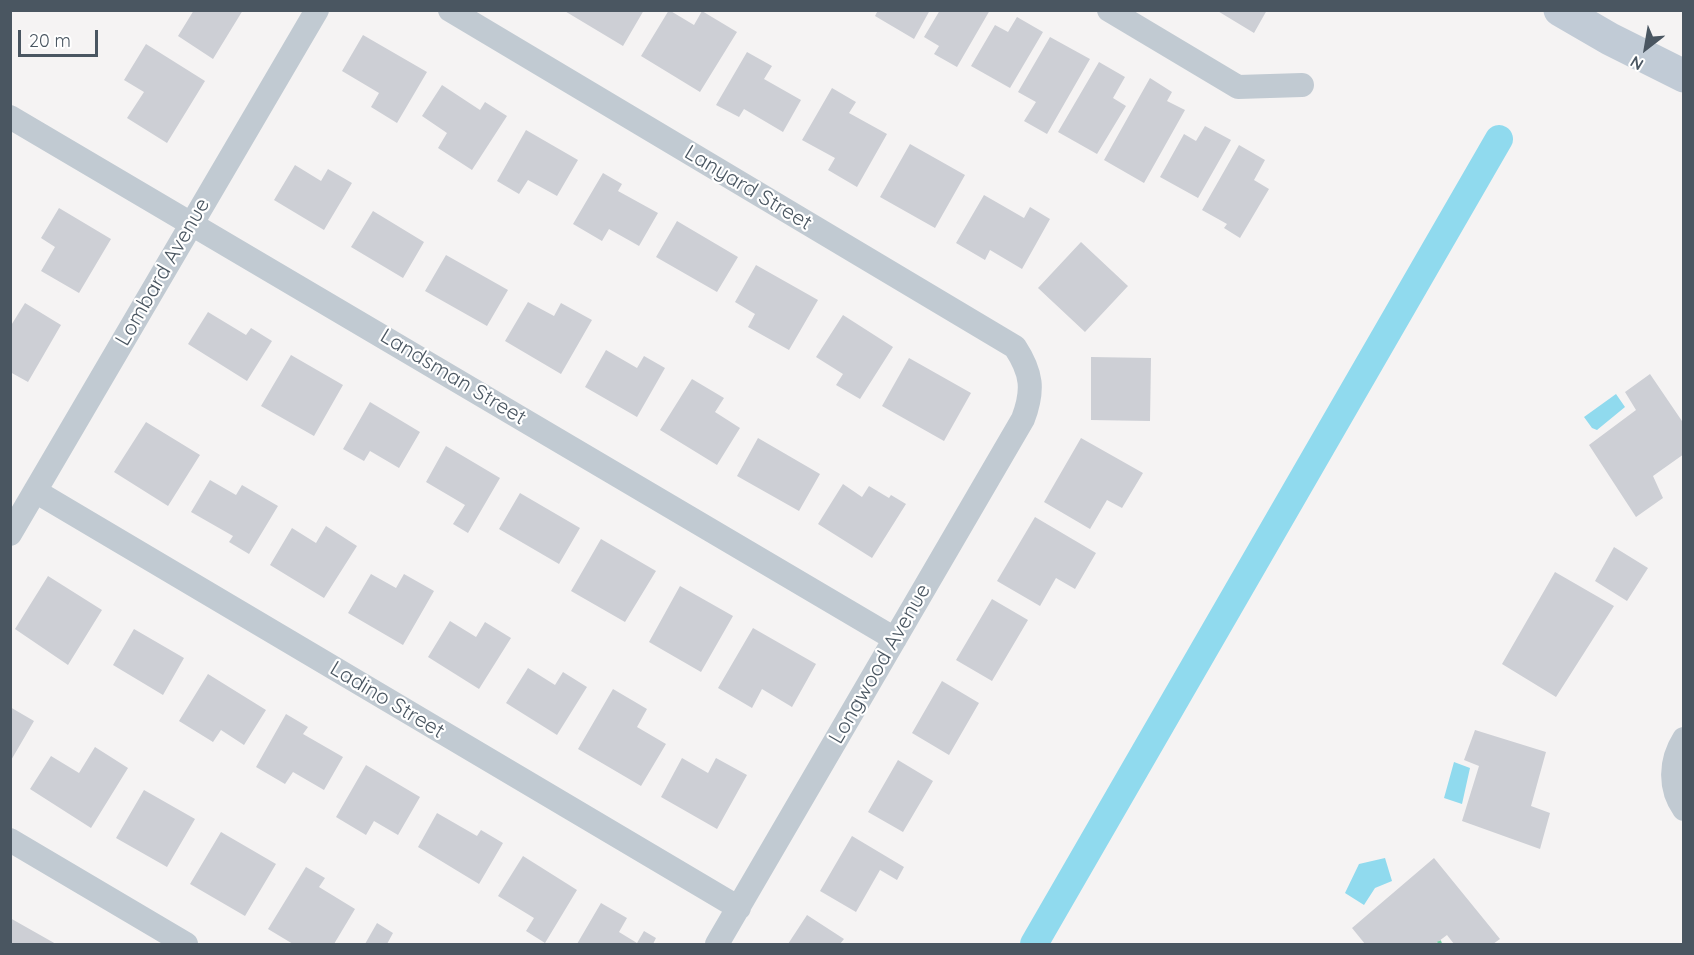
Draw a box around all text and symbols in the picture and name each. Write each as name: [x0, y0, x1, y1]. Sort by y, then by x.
scale bar: [21, 18, 100, 56]
north arrow: [1616, 18, 1676, 78]
text: 20 m: [29, 29, 71, 52]
text: N: [1627, 52, 1647, 75]
street label: Lanyard Street: [680, 140, 816, 236]
street label: Lombard Avenue: [110, 194, 216, 350]
street label: Landsman Street: [375, 324, 531, 430]
street label: Longwood Avenue: [824, 580, 936, 748]
street label: Ladino Street: [325, 656, 449, 744]

